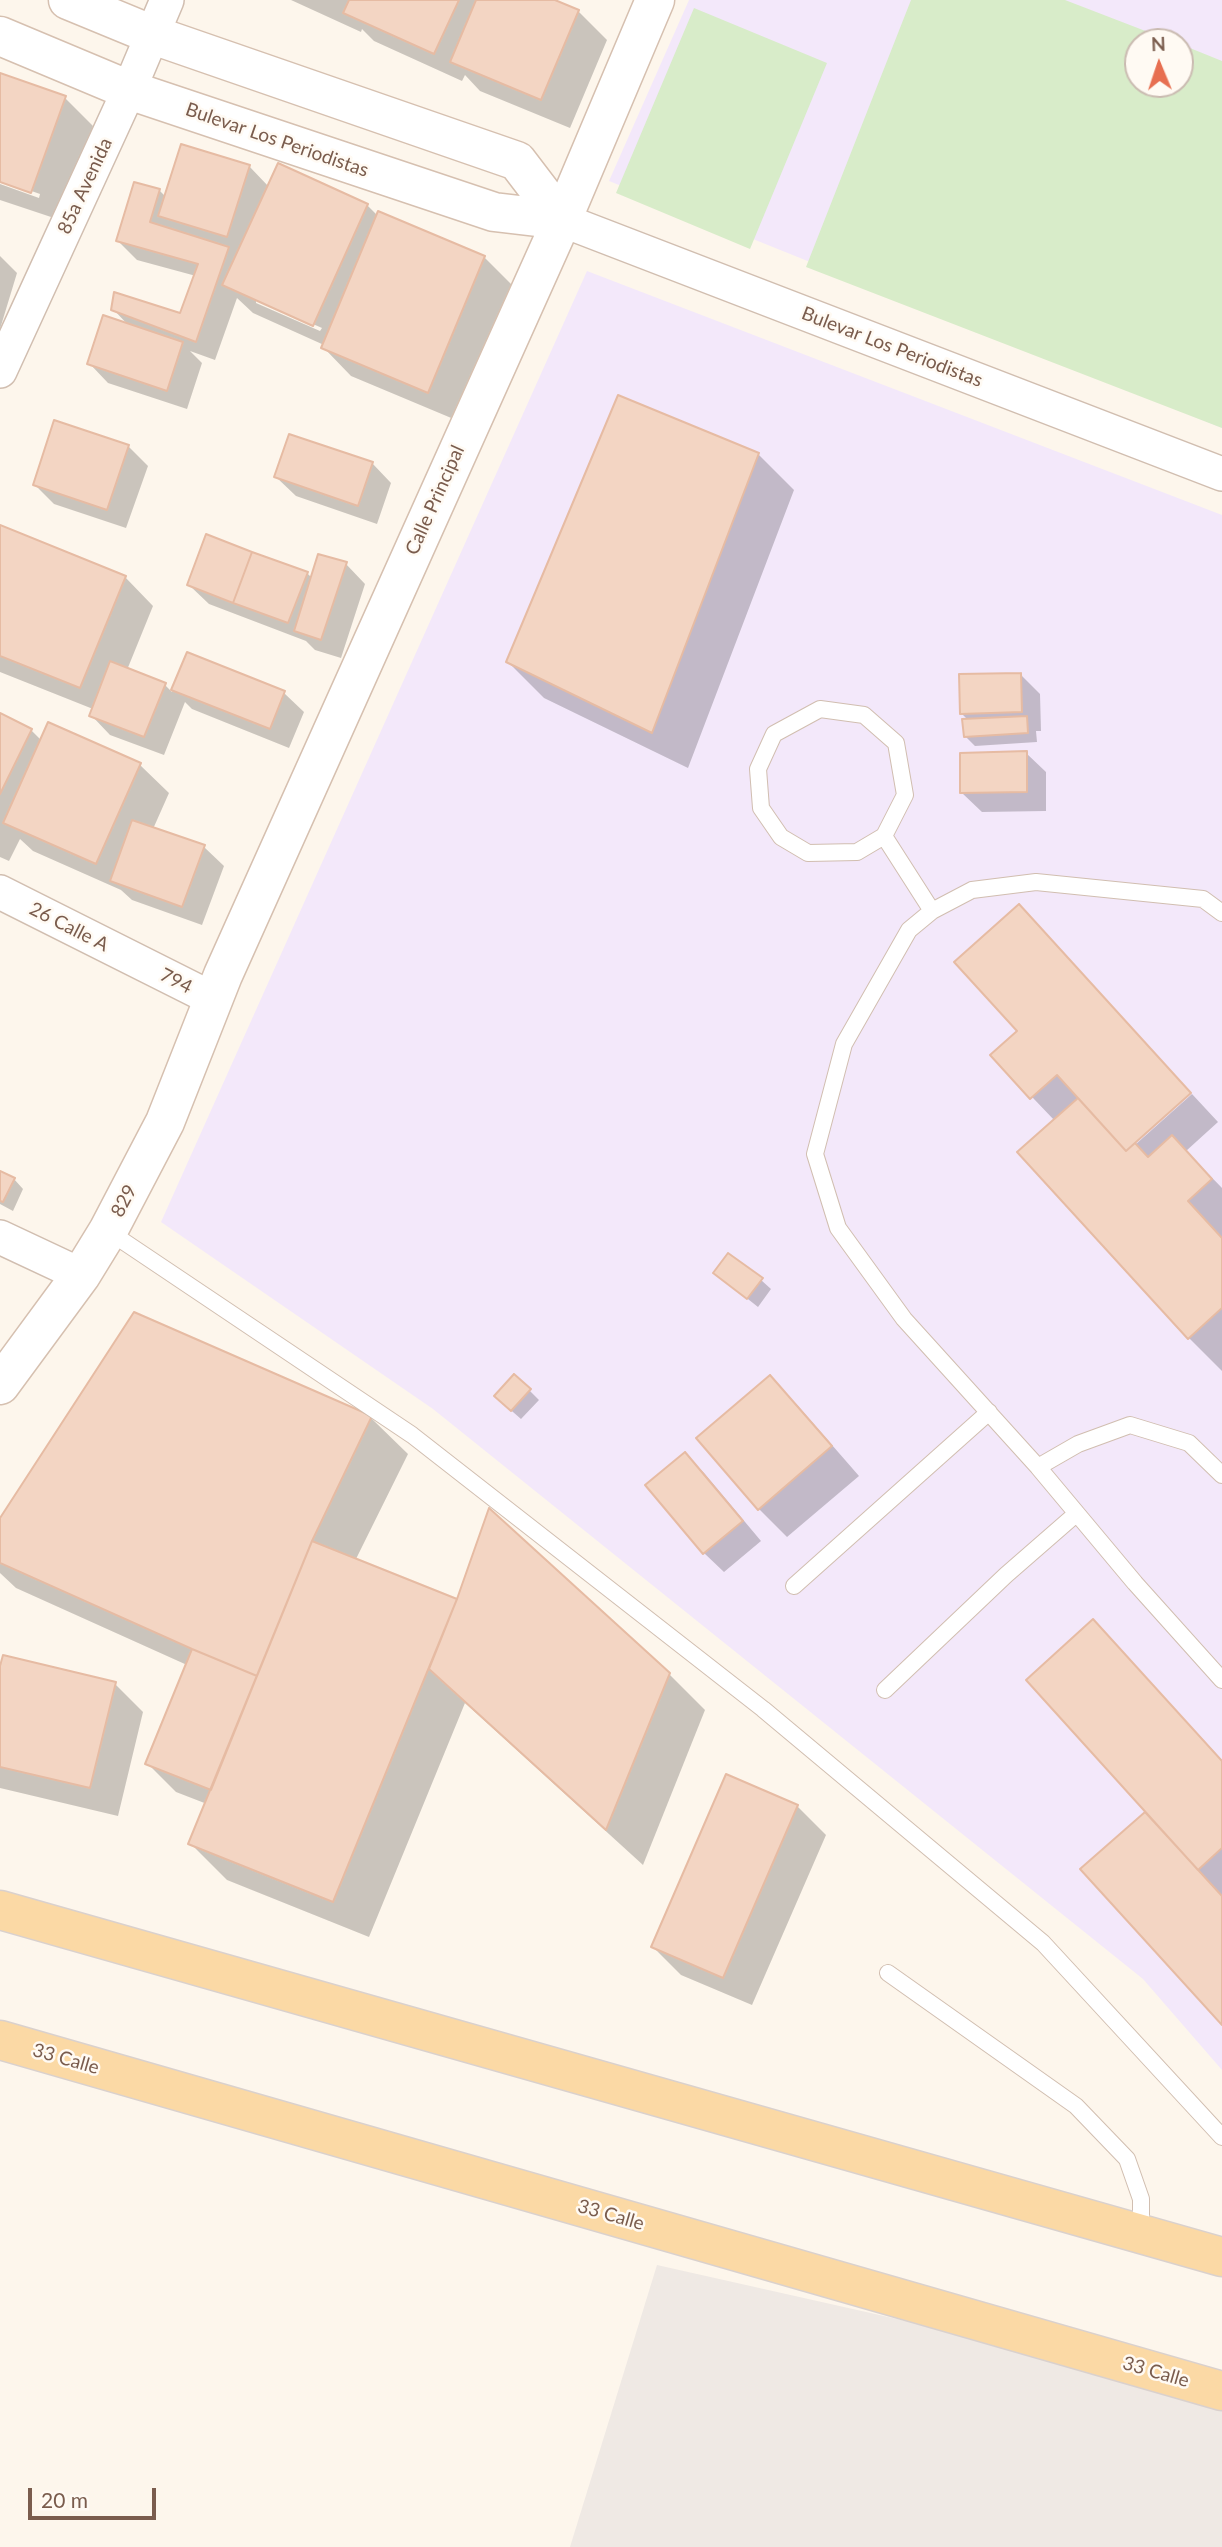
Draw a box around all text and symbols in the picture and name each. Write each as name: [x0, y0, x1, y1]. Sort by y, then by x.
north arrow: [1124, 28, 1194, 98]
text: N: [1151, 32, 1166, 55]
street label: Bulevar Los Periodistas: [183, 98, 371, 182]
street label: 85a Avenida: [53, 134, 117, 238]
street label: Bulevar Los Periodistas: [798, 302, 986, 392]
street label: Calle Principal: [401, 442, 469, 558]
street label: 26 Calle A: [26, 897, 112, 957]
street label: 794: [156, 963, 196, 999]
street label: 829: [106, 1181, 142, 1221]
street label: 33 Calle: [30, 2039, 102, 2079]
street label: 33 Calle: [575, 2195, 647, 2235]
street label: 33 Calle: [1120, 2352, 1192, 2392]
scale bar: [32, 2474, 159, 2518]
text: 20 m: [41, 2487, 88, 2512]

